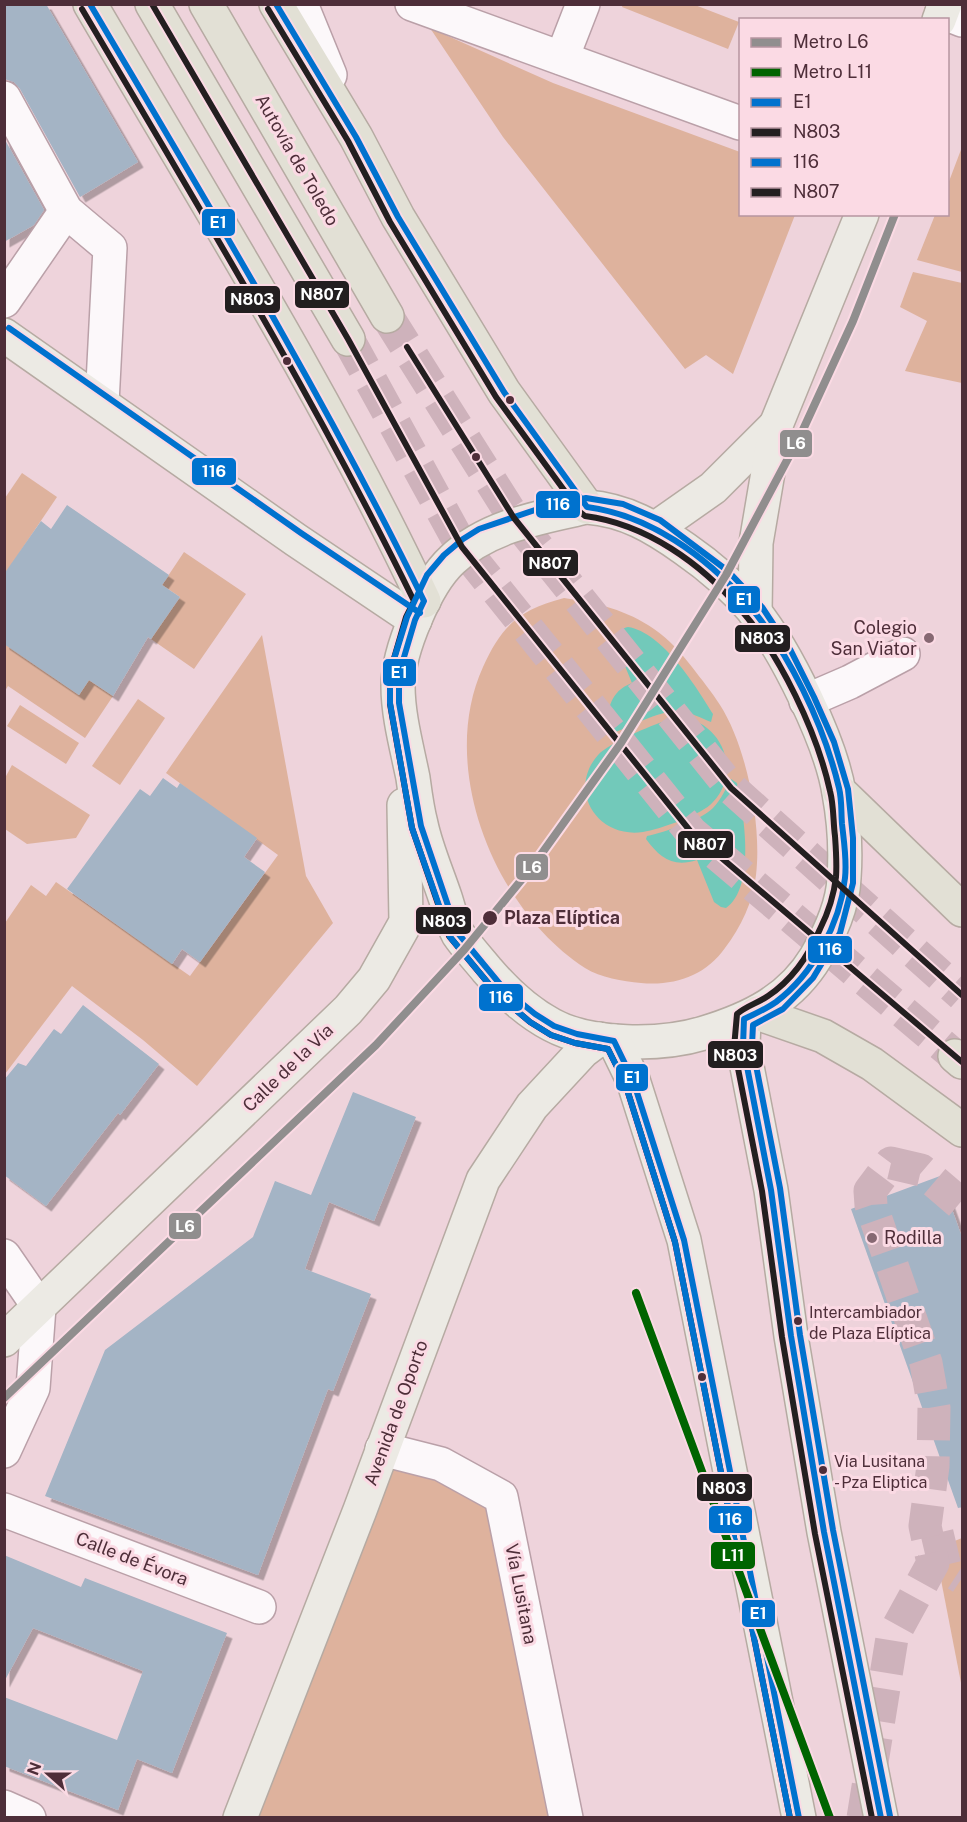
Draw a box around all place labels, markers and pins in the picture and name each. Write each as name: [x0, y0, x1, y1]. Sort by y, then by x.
unlabelled marker: [281, 355, 293, 367]
unlabelled marker: [504, 394, 516, 406]
unlabelled marker: [470, 451, 482, 463]
place label: Colegio San Viator: [831, 617, 917, 659]
marker: Colegio San Viator: [922, 631, 936, 645]
place label: Plaza Elíptica: [504, 907, 620, 928]
marker: Plaza Elíptica: [481, 909, 499, 927]
place label: Rodilla: [884, 1227, 942, 1248]
marker: Rodilla: [865, 1231, 879, 1245]
place label: Intercambiador de Plaza Elíptica: [809, 1303, 931, 1343]
marker: Intercambiador de Plaza Elíptica: [792, 1315, 804, 1327]
unlabelled marker: [696, 1371, 708, 1383]
place label: Via Lusitana - Pza Eliptica: [834, 1452, 927, 1492]
marker: Via Lusitana - Pza Eliptica: [817, 1464, 829, 1476]

